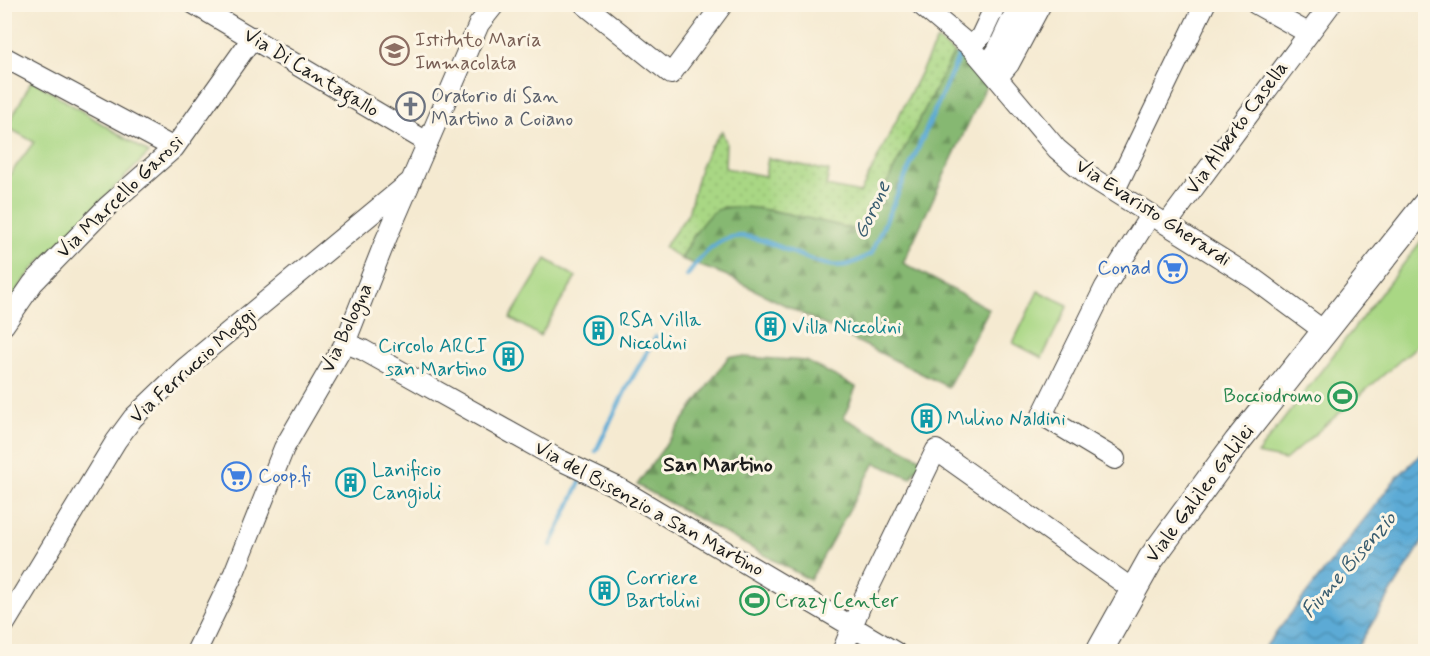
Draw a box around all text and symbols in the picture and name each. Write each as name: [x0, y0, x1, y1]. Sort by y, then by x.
street label: Via Di Cantagallo: [237, 22, 384, 126]
place label: Istituto Maria Immacolata: [415, 27, 542, 77]
school or university icon: Istituto Maria Immacolata: [378, 35, 410, 67]
street label: Via Alberto Casella: [1179, 56, 1295, 200]
place label: Oratorio di San Martino a Coiano: [431, 83, 573, 133]
church icon: Oratorio di San Martino a Coiano: [394, 91, 426, 123]
street label: Via Marcello Garosi: [50, 129, 190, 265]
street label: Via Evaristo Gherardi: [1070, 153, 1236, 273]
water label: Gorone: [847, 176, 898, 243]
supermarket icon: Conad: [1156, 252, 1188, 284]
place label: Conad: [1097, 255, 1151, 282]
street label: Via Bologna: [314, 279, 380, 378]
street label: Via Ferruccio Moggi: [124, 302, 264, 432]
place label: RSA Villa Niccolini: [619, 307, 702, 357]
building icon: Villa Niccolini: [755, 311, 787, 343]
place label: Villa Niccolini: [792, 314, 902, 341]
building icon: RSA Villa Niccolini: [582, 315, 614, 347]
place label: Circolo ARCI san Martino: [378, 333, 487, 383]
building icon: Circolo ARCI san Martino: [492, 341, 524, 373]
sports icon: Bocciodromo: [1327, 380, 1359, 412]
place label: Bocciodromo: [1223, 383, 1322, 410]
building icon: Mulino Naldini: [910, 403, 942, 435]
place label: Mulino Naldini: [947, 406, 1066, 433]
street label: Viale Galileo Galilei: [1139, 419, 1261, 569]
street label: Via del Bisenzio a San Martino: [529, 435, 769, 583]
district label: San Martino: [663, 451, 773, 479]
place label: Lanificio Cangioli: [372, 457, 442, 508]
supermarket icon: Coop.fi: [221, 460, 253, 492]
place label: Coop.fi: [258, 463, 311, 490]
building icon: Lanificio Cangioli: [335, 466, 367, 498]
water label: Fiume Bisenzio: [1295, 505, 1404, 624]
place label: Corriere Bartolini: [626, 565, 700, 615]
building icon: Corriere Bartolini: [589, 574, 621, 606]
sports icon: Crazy Center: [738, 585, 770, 617]
place label: Crazy Center: [775, 588, 899, 615]

